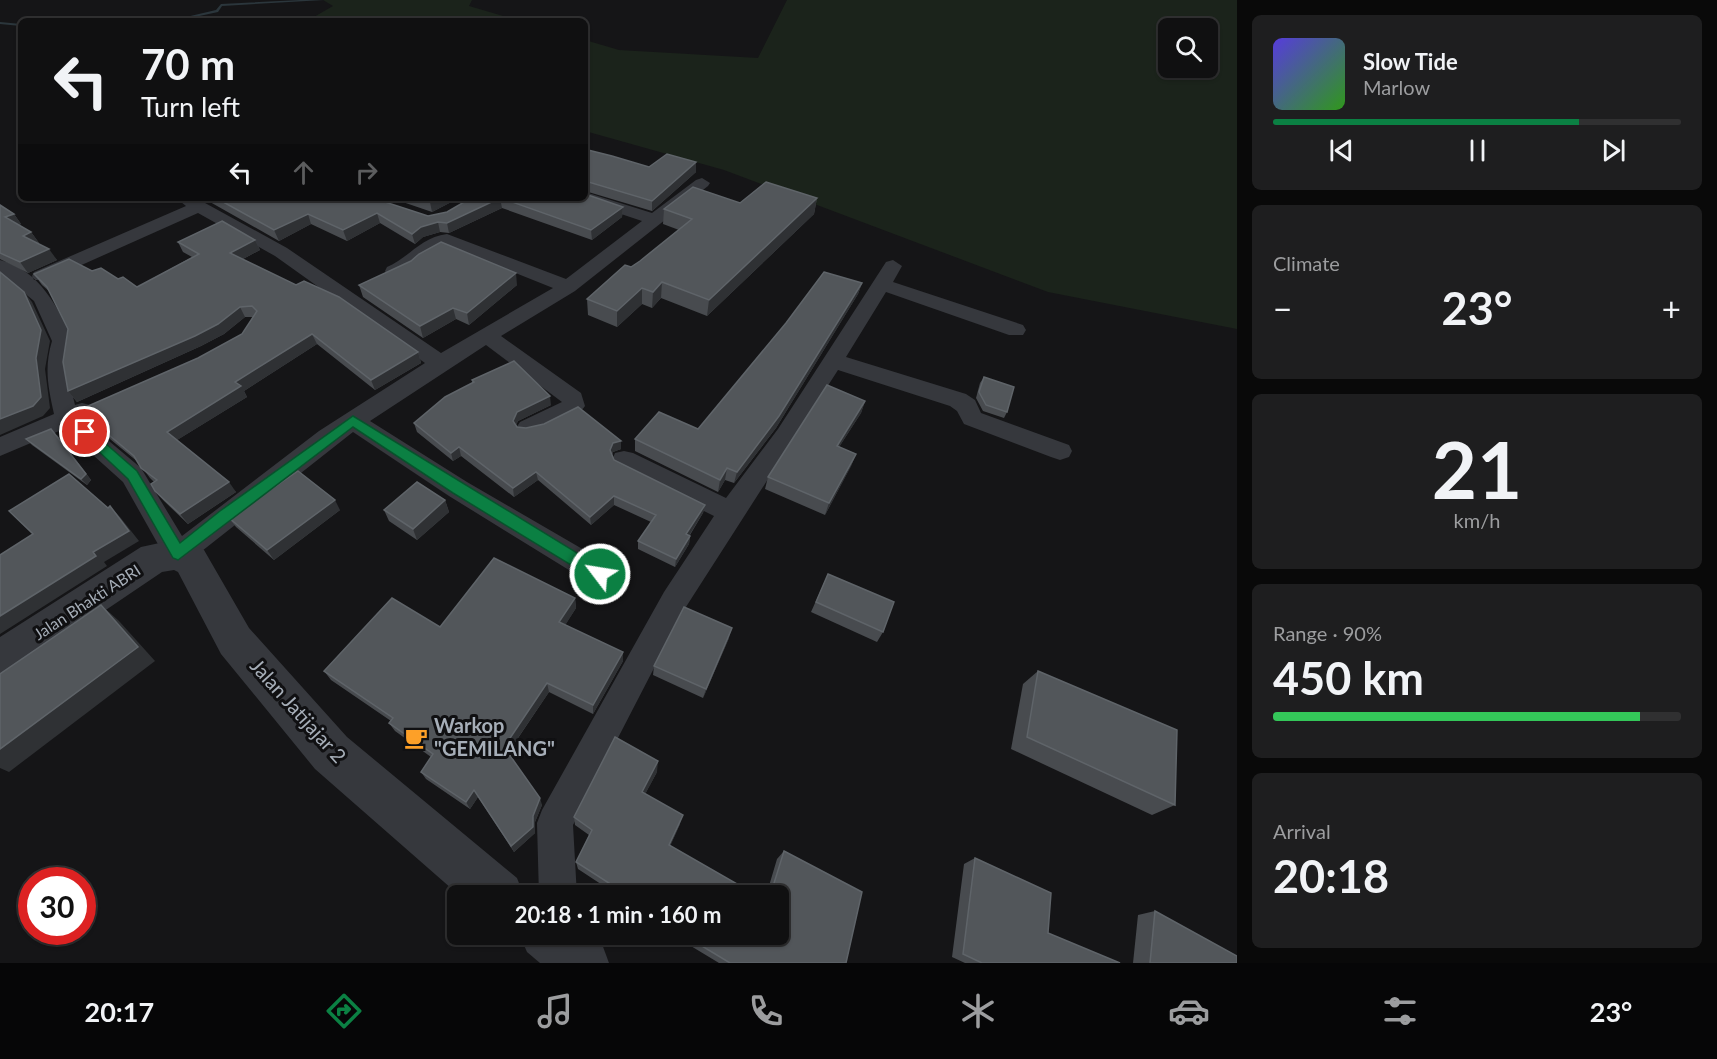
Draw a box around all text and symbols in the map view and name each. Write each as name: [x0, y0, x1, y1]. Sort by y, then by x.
map controls: [1158, 18, 1218, 78]
button: search: [1158, 18, 1218, 78]
text: 70 m: [141, 39, 235, 89]
icon: left: [42, 42, 120, 120]
text: Slow Tide: [1363, 48, 1458, 75]
text: Marlow: [1363, 75, 1430, 99]
text: Turn left: [141, 90, 240, 123]
icon: previous: [1325, 134, 1358, 167]
icon: pause: [1461, 134, 1494, 167]
icon: next: [1597, 134, 1630, 167]
icon: left: [224, 156, 257, 189]
icon: ahead: [287, 156, 320, 189]
icon: right: [350, 156, 383, 189]
text: Climate: [1273, 251, 1340, 275]
text: 23°: [1442, 281, 1512, 335]
text: −: [1273, 288, 1292, 328]
text: +: [1662, 288, 1681, 328]
pin: [59, 406, 110, 457]
icon: arrive: [68, 415, 101, 448]
text: 21: [1432, 422, 1522, 516]
text: km/h: [1454, 508, 1500, 532]
position arrow: [568, 542, 632, 606]
street label: Jalan Bhakti ABRI: [30, 560, 144, 643]
text: Range · 90%: [1273, 621, 1382, 645]
text: 450 km: [1273, 651, 1424, 705]
street label: Jalan Jatijajar 2: [246, 653, 352, 767]
place label: Warkop "GEMILANG": [434, 713, 555, 760]
cafe icon: Warkop "GEMILANG": [403, 725, 429, 751]
text: Arrival: [1273, 819, 1331, 843]
text: 20:18: [1273, 849, 1389, 903]
speed limit sign: 30: [18, 867, 96, 945]
text: 20:18 · 1 min · 160 m: [515, 901, 721, 928]
icon: directions: [323, 990, 365, 1032]
icon: music: [534, 990, 576, 1032]
icon: phone: [745, 990, 787, 1032]
icon: climate: [957, 990, 999, 1032]
icon: car: [1168, 990, 1210, 1032]
icon: filters: [1379, 990, 1421, 1032]
text: 20:17: [85, 995, 154, 1028]
text: 23°: [1590, 995, 1632, 1028]

